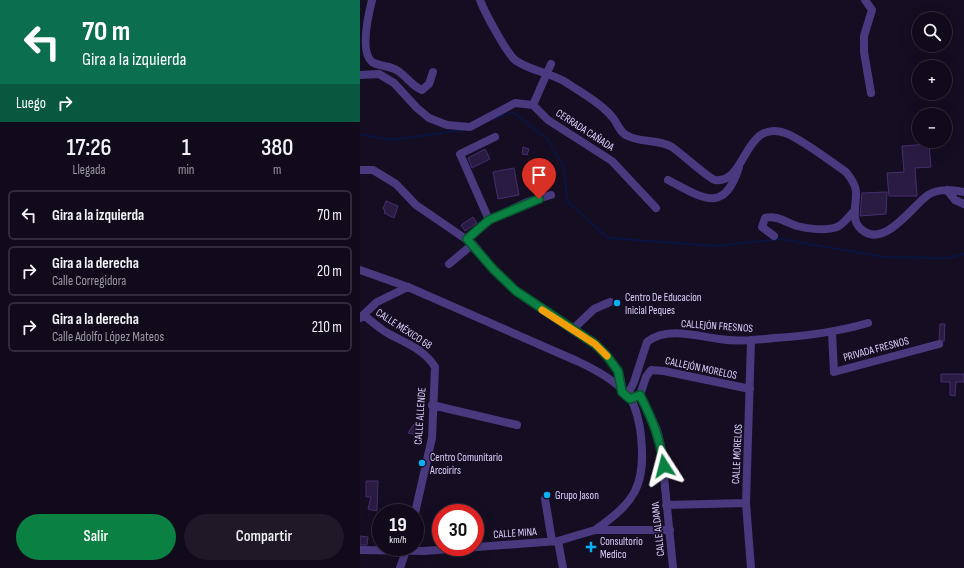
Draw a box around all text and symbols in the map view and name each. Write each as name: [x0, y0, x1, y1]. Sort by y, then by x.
map controls: [912, 12, 952, 148]
button: search: [912, 12, 952, 52]
text: 70 m: [82, 15, 130, 48]
icon: left: [16, 16, 68, 68]
text: Gira a la izquierda: [82, 49, 186, 70]
button: +: [912, 60, 952, 100]
icon: right: [54, 92, 76, 114]
text: Luego: [16, 94, 46, 113]
street label: CERRADA CAÑADA: [553, 106, 617, 154]
button: −: [912, 108, 952, 148]
text: 17:26: [67, 133, 112, 162]
text: 1: [182, 133, 191, 162]
text: 380: [261, 133, 293, 162]
pin: [522, 158, 556, 199]
text: Llegada: [73, 162, 105, 178]
text: min: [178, 162, 194, 178]
text: m: [273, 162, 281, 178]
icon: arrive: [528, 164, 550, 186]
icon: left: [18, 204, 40, 226]
text: Gira a la izquierda: [52, 206, 144, 225]
text: 70 m: [317, 206, 342, 225]
text: Gira a la derecha: [52, 254, 139, 273]
icon: right: [18, 260, 40, 282]
text: 20 m: [317, 262, 342, 281]
text: Calle Corregidora: [52, 273, 126, 289]
place label: Centro De Educacion Inicial Peques: [625, 291, 702, 317]
marker: Centro De Educacion Inicial Peques: [612, 298, 622, 308]
street label: CALLE MÉXICO 68: [373, 306, 435, 352]
text: Gira a la derecha: [52, 310, 139, 329]
icon: right: [18, 316, 40, 338]
street label: CALLEJÓN FRESNOS: [681, 317, 754, 335]
text: 210 m: [312, 318, 342, 337]
text: Calle Adolfo López Mateos: [52, 329, 164, 345]
street label: PRIVADA FRESNOS: [842, 334, 910, 364]
street label: CALLEJÓN MORELOS: [664, 354, 738, 382]
street label: CALLE ALLENDE: [412, 387, 428, 445]
street label: CALLE MORELOS: [729, 423, 745, 484]
position arrow: [643, 445, 685, 487]
place label: Centro Comunitario Arcoirirs: [429, 451, 503, 477]
marker: Centro Comunitario Arcoirirs: [417, 458, 427, 468]
place label: Grupo Jason: [555, 489, 599, 502]
marker: Grupo Jason: [542, 490, 552, 500]
street label: CALLE ALDAMA: [649, 501, 667, 557]
speed limit sign: 30: [432, 504, 484, 556]
text: 19: [389, 513, 407, 537]
button: Salir: [16, 514, 176, 560]
button: Compartir: [184, 514, 344, 560]
street label: CALLE MINA: [493, 525, 537, 541]
text: km/h: [389, 534, 407, 546]
place label: Consultorio Medico: [600, 535, 643, 561]
marker: Consultorio Medico: [585, 541, 597, 553]

